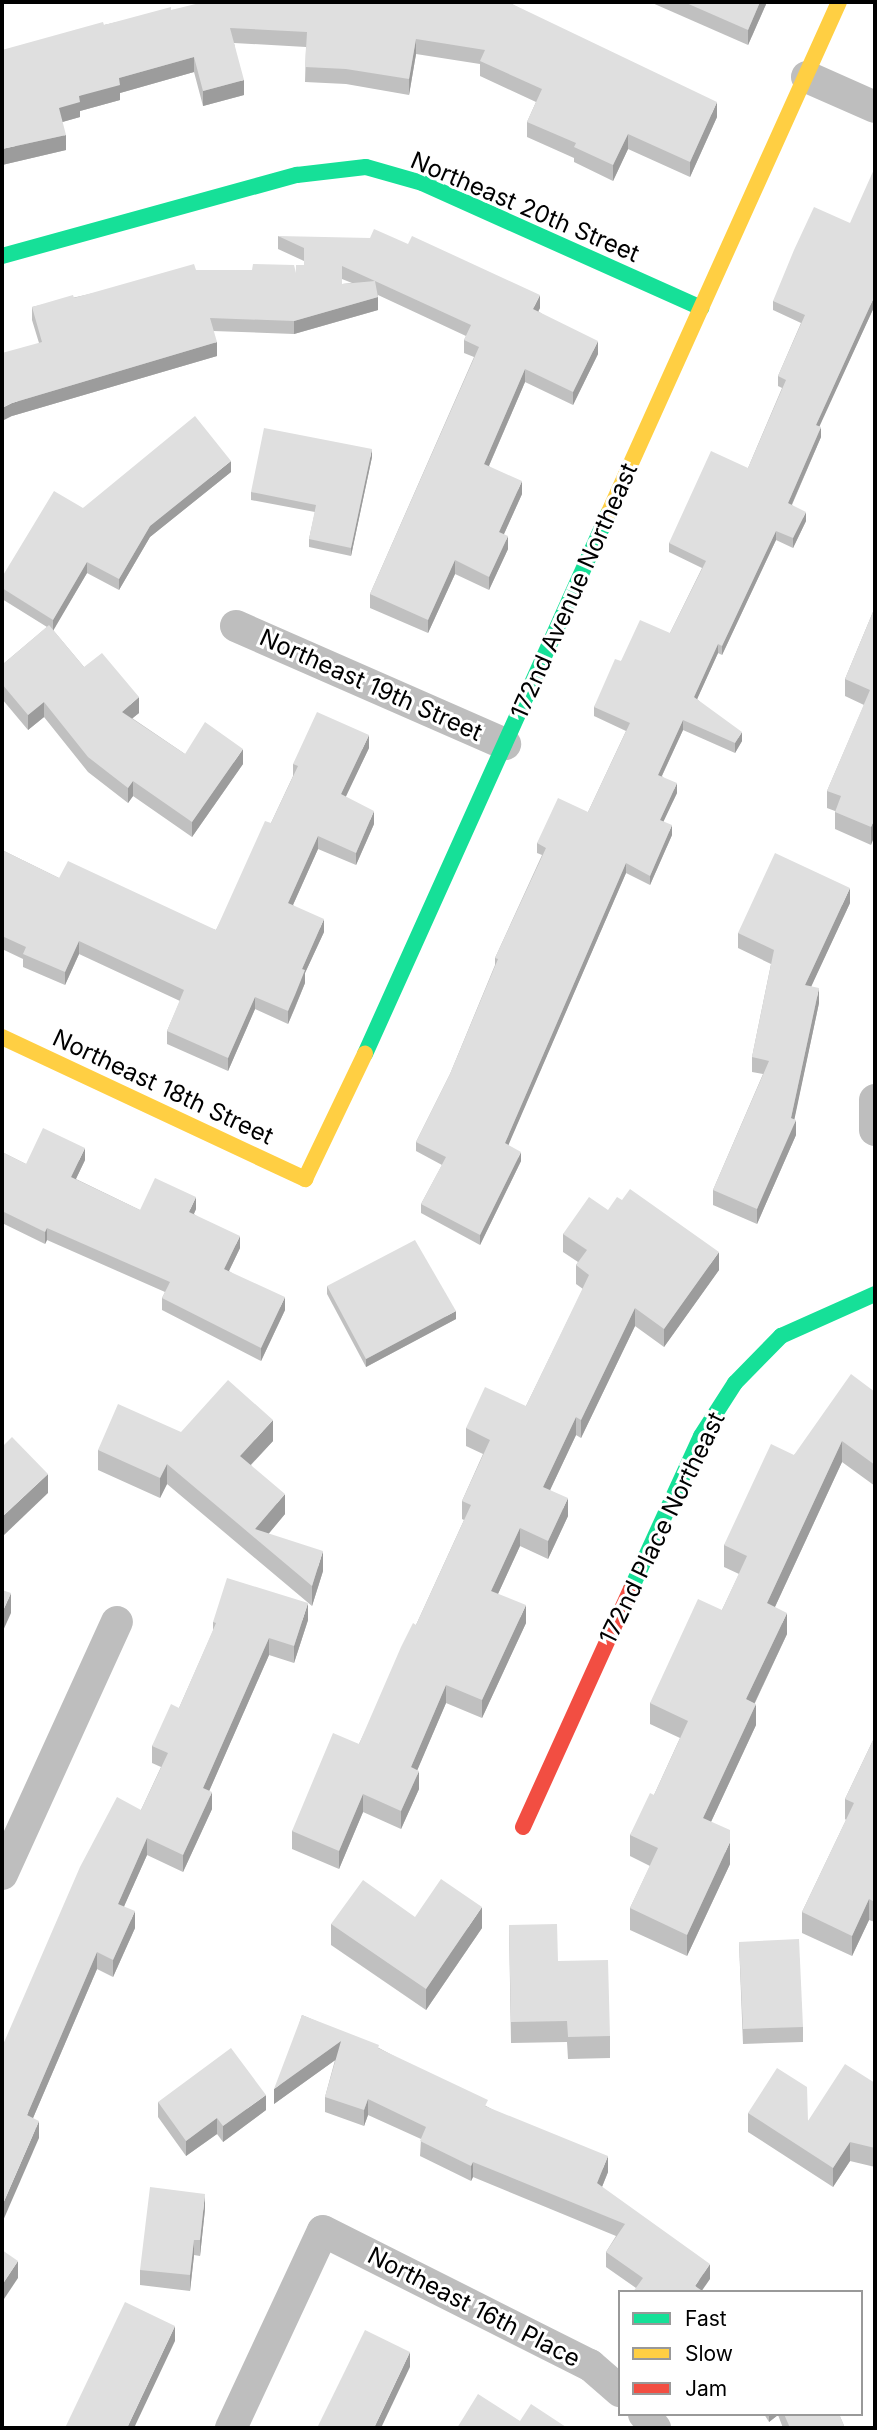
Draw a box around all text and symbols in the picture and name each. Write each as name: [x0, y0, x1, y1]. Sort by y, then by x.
street label: Northeast 20th Street: [406, 146, 644, 268]
street label: 172nd Avenue Northeast: [505, 459, 643, 723]
street label: Northeast 19th Street: [255, 623, 487, 747]
street label: Northeast 18th Street: [48, 1023, 278, 1151]
street label: 172nd Place Northeast: [593, 1407, 731, 1649]
street label: Northeast 16th Place: [363, 2241, 585, 2373]
legend: [618, 2290, 863, 2416]
text: Fast: [685, 2306, 727, 2331]
text: Slow: [685, 2341, 733, 2366]
text: Jam: [685, 2376, 727, 2401]

